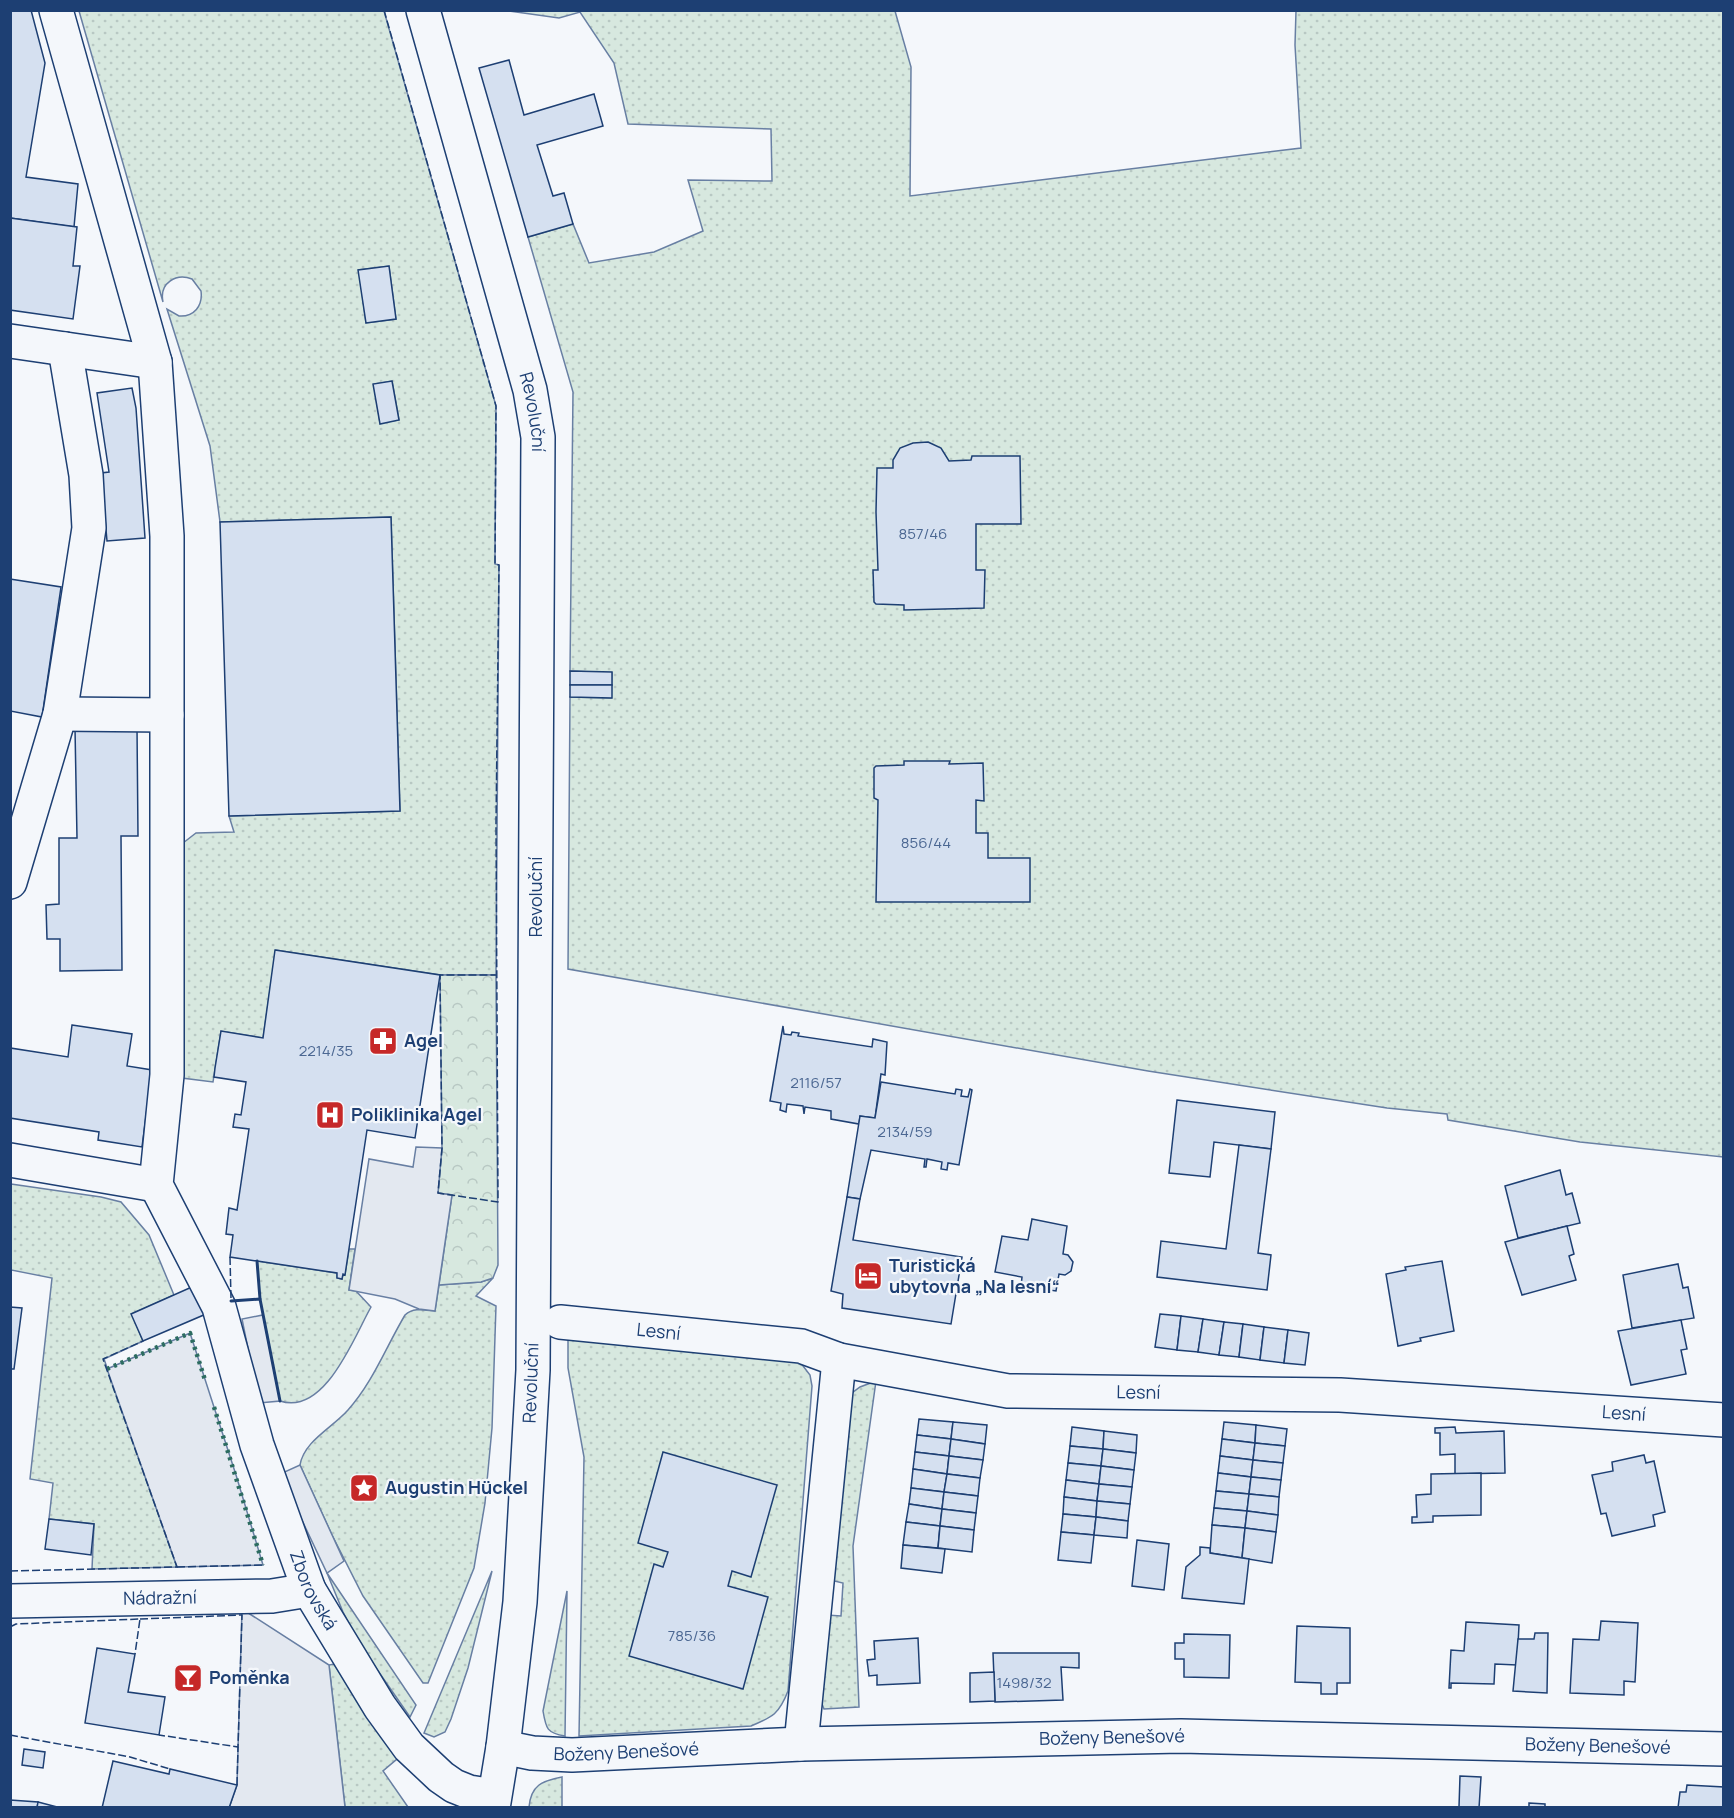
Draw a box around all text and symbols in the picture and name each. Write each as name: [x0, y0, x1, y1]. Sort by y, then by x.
street label: Revoluční: [514, 369, 551, 452]
house number: 857/46: [899, 523, 947, 544]
house number: 856/44: [901, 832, 951, 853]
street label: Revoluční: [523, 857, 547, 937]
pharmacy icon: Agel: [367, 1025, 399, 1057]
place label: Agel: [404, 1028, 443, 1052]
house number: 2214/35: [299, 1040, 353, 1061]
house number: 2116/57: [790, 1072, 842, 1093]
hospital icon: Poliklinika Agel: [314, 1099, 346, 1131]
place label: Poliklinika Agel: [351, 1102, 482, 1126]
house number: 2134/59: [877, 1121, 933, 1142]
place label: Turistická ubytovna „Na lesní“: [889, 1253, 1060, 1298]
hotel icon: Turistická ubytovna „Na lesní“: [852, 1260, 884, 1292]
street label: Lesní: [635, 1317, 682, 1345]
street label: Revoluční: [517, 1342, 543, 1424]
street label: Lesní: [1116, 1379, 1161, 1404]
street label: Lesní: [1601, 1399, 1647, 1426]
place icon: Augustin Hückel: [348, 1472, 380, 1504]
place label: Augustin Hückel: [385, 1475, 528, 1499]
street label: Zborovská: [285, 1547, 343, 1634]
street label: Nádražní: [123, 1584, 197, 1610]
house number: 785/36: [668, 1625, 716, 1646]
bar icon: Poměnka: [172, 1662, 204, 1694]
place label: Poměnka: [209, 1665, 290, 1689]
house number: 1498/32: [996, 1672, 1052, 1693]
street label: Boženy Benešové: [1039, 1723, 1185, 1750]
street label: Boženy Benešové: [1525, 1731, 1671, 1759]
street label: Boženy Benešové: [553, 1736, 700, 1766]

